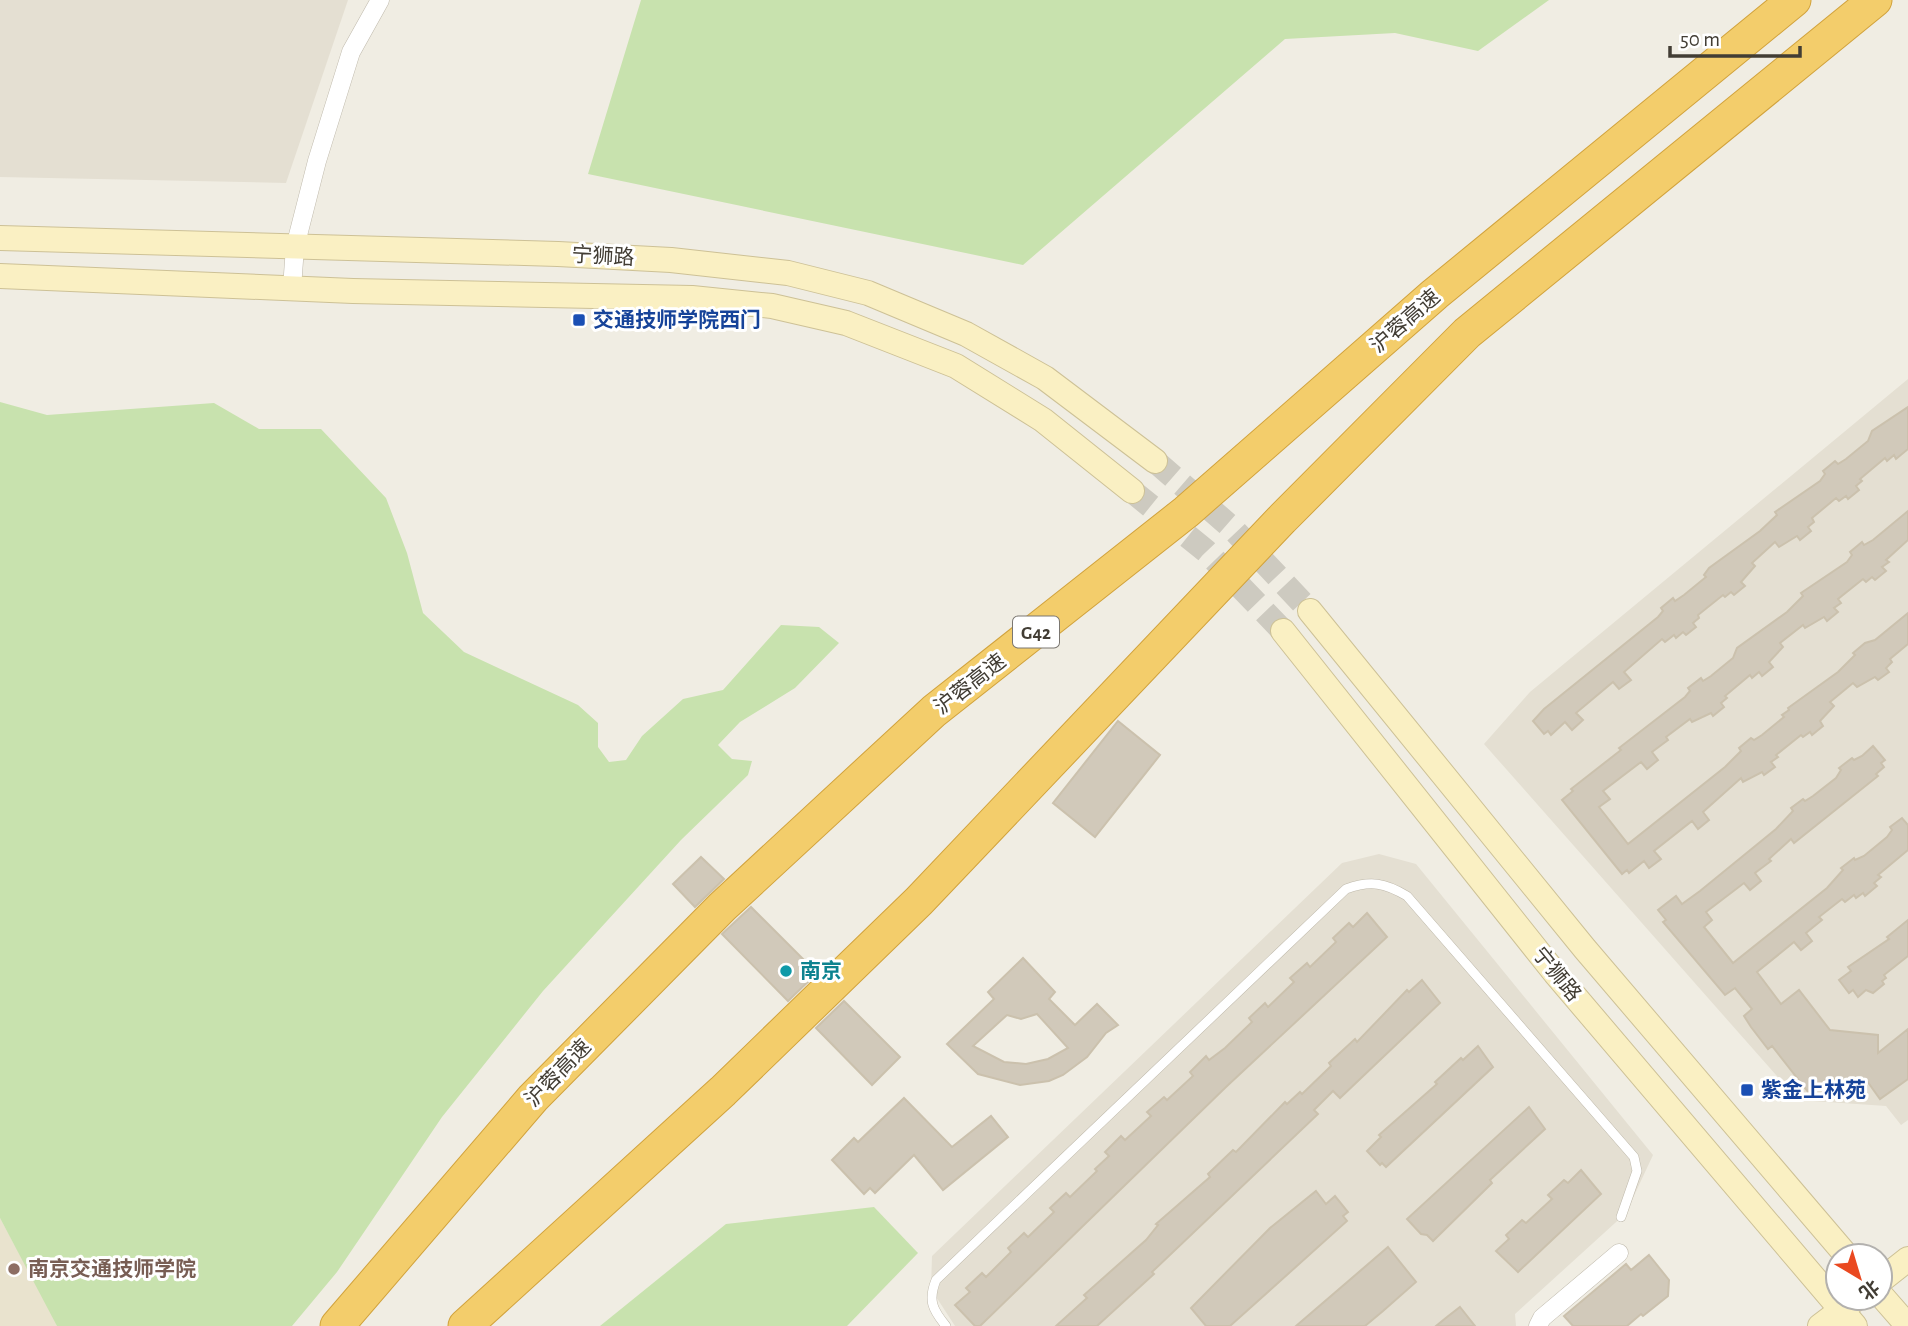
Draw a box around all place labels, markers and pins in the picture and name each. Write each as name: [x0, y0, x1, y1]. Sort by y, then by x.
place label: 交通技师学院西门: [593, 308, 761, 331]
marker: 交通技师学院西门: [571, 312, 587, 328]
place label: 南京: [800, 959, 842, 982]
marker: 南京: [778, 963, 794, 979]
place label: 紫金上林苑: [1761, 1078, 1866, 1101]
marker: 紫金上林苑: [1739, 1082, 1755, 1098]
place label: 南京交通技师学院: [28, 1257, 196, 1280]
marker: 南京交通技师学院: [6, 1261, 22, 1277]

